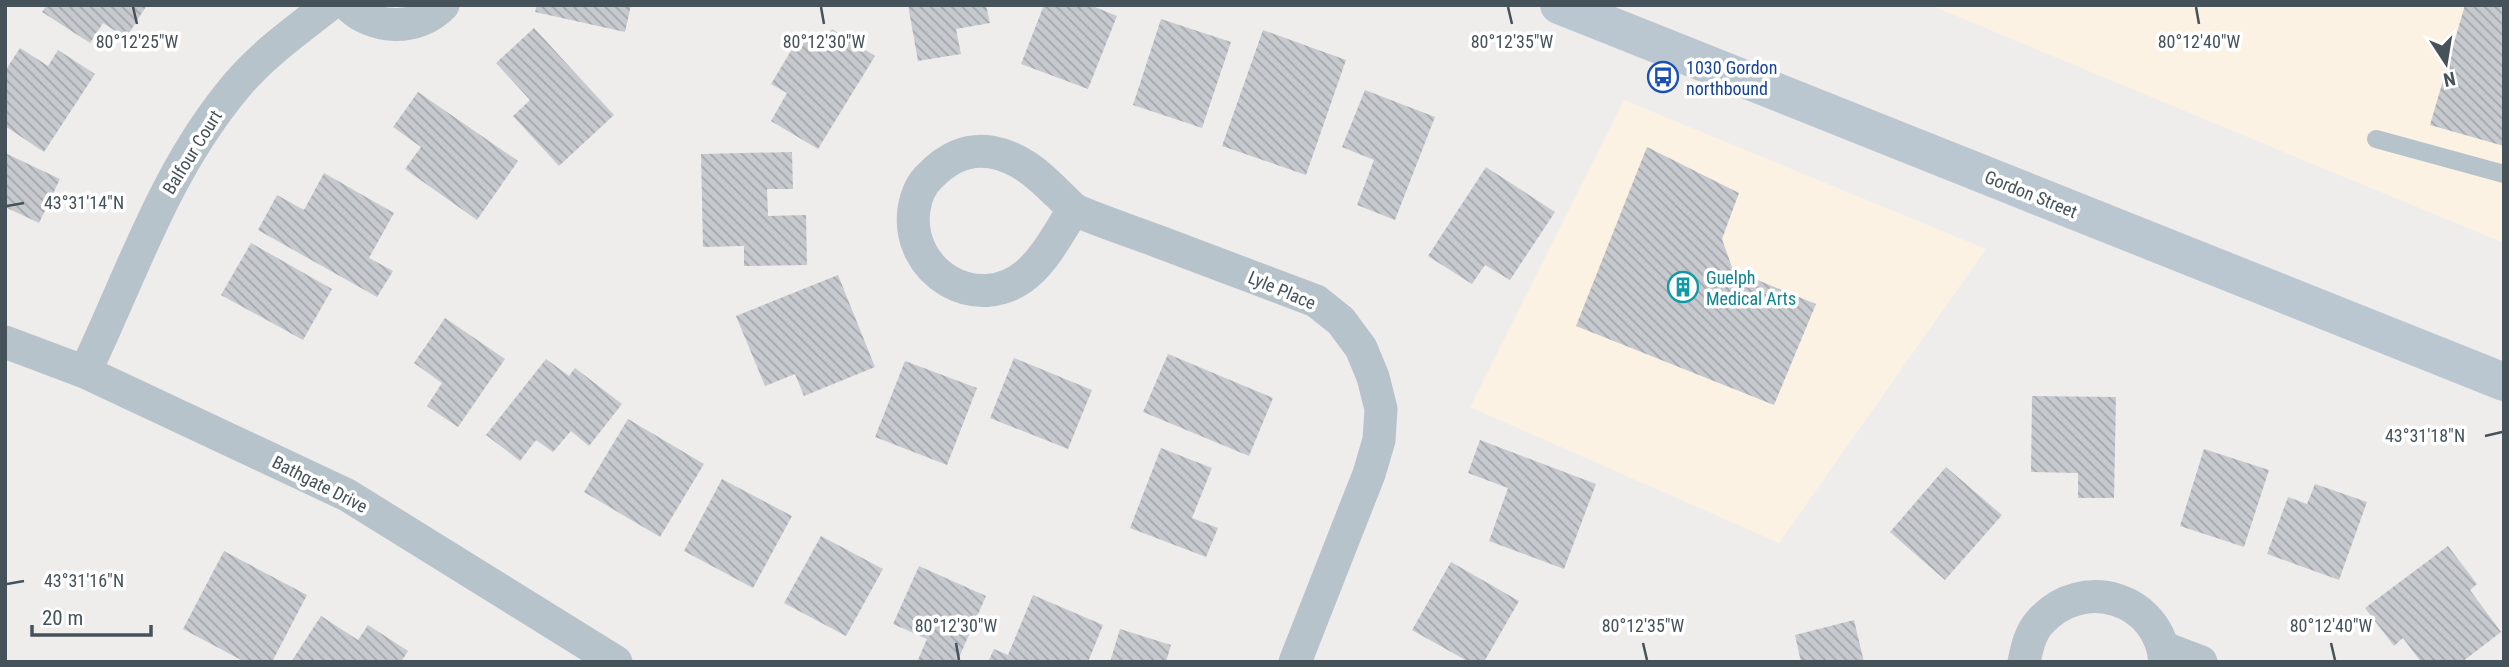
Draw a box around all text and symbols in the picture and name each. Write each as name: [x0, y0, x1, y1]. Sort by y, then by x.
north arrow: [2411, 28, 2481, 98]
text: 80°12'25"W: [96, 31, 179, 52]
text: 80°12'30"W: [783, 31, 866, 52]
text: 80°12'35"W: [1471, 31, 1554, 52]
text: 80°12'40"W: [2158, 31, 2241, 52]
place label: 1030 Gordon northbound: [1686, 57, 1777, 99]
bus stop icon: 1030 Gordon northbound: [1646, 60, 1680, 94]
text: N: [2441, 67, 2458, 92]
street label: Balfour Court: [158, 106, 226, 198]
street label: Gordon Street: [1982, 166, 2080, 222]
text: 43°31'14"N: [44, 192, 124, 213]
street label: Lyle Place: [1245, 266, 1319, 314]
place label: Guelph Medical Arts: [1706, 267, 1796, 309]
building icon: Guelph Medical Arts: [1666, 270, 1700, 304]
text: 43°31'18"N: [2385, 425, 2465, 446]
street label: Bathgate Drive: [269, 451, 371, 517]
text: 43°31'16"N: [44, 570, 124, 591]
scale bar: [32, 594, 150, 638]
text: 20 m: [42, 606, 83, 630]
text: 80°12'30"W: [915, 615, 998, 636]
text: 80°12'35"W: [1602, 615, 1685, 636]
text: 80°12'40"W: [2290, 615, 2373, 636]

